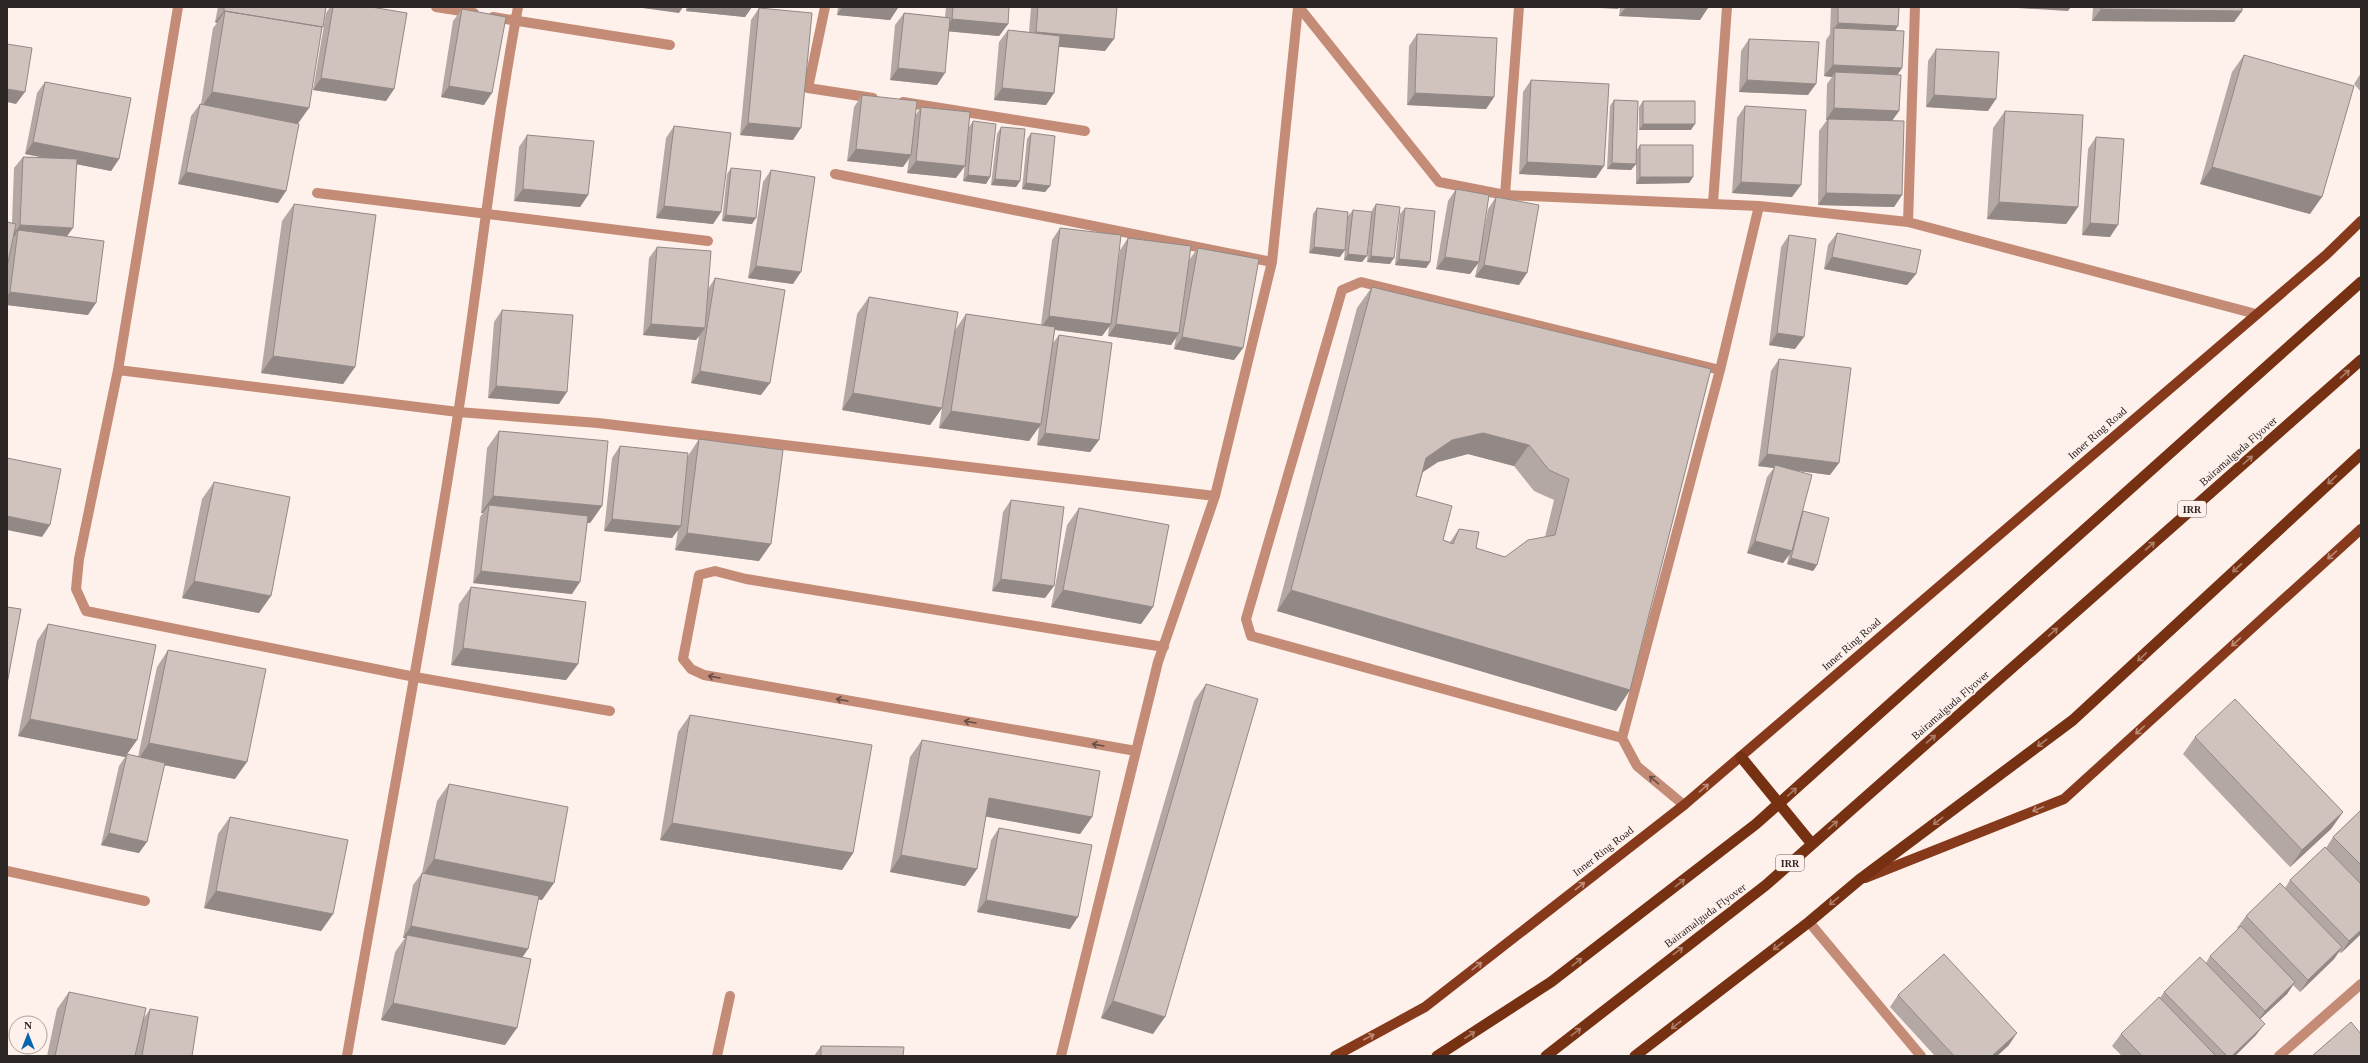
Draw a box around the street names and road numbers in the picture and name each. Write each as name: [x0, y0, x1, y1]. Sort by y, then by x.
street label: Inner Ring Road: [2065, 404, 2129, 462]
street label: Bairamalguda Flyover: [2197, 414, 2279, 488]
road number: IRR: [2178, 501, 2206, 517]
street label: Inner Ring Road: [1819, 615, 1883, 673]
street label: Bairamalguda Flyover: [1909, 668, 1991, 742]
street label: Inner Ring Road: [1570, 823, 1636, 878]
road number: IRR: [1776, 855, 1804, 871]
street label: Bairamalguda Flyover: [1662, 880, 1748, 949]

